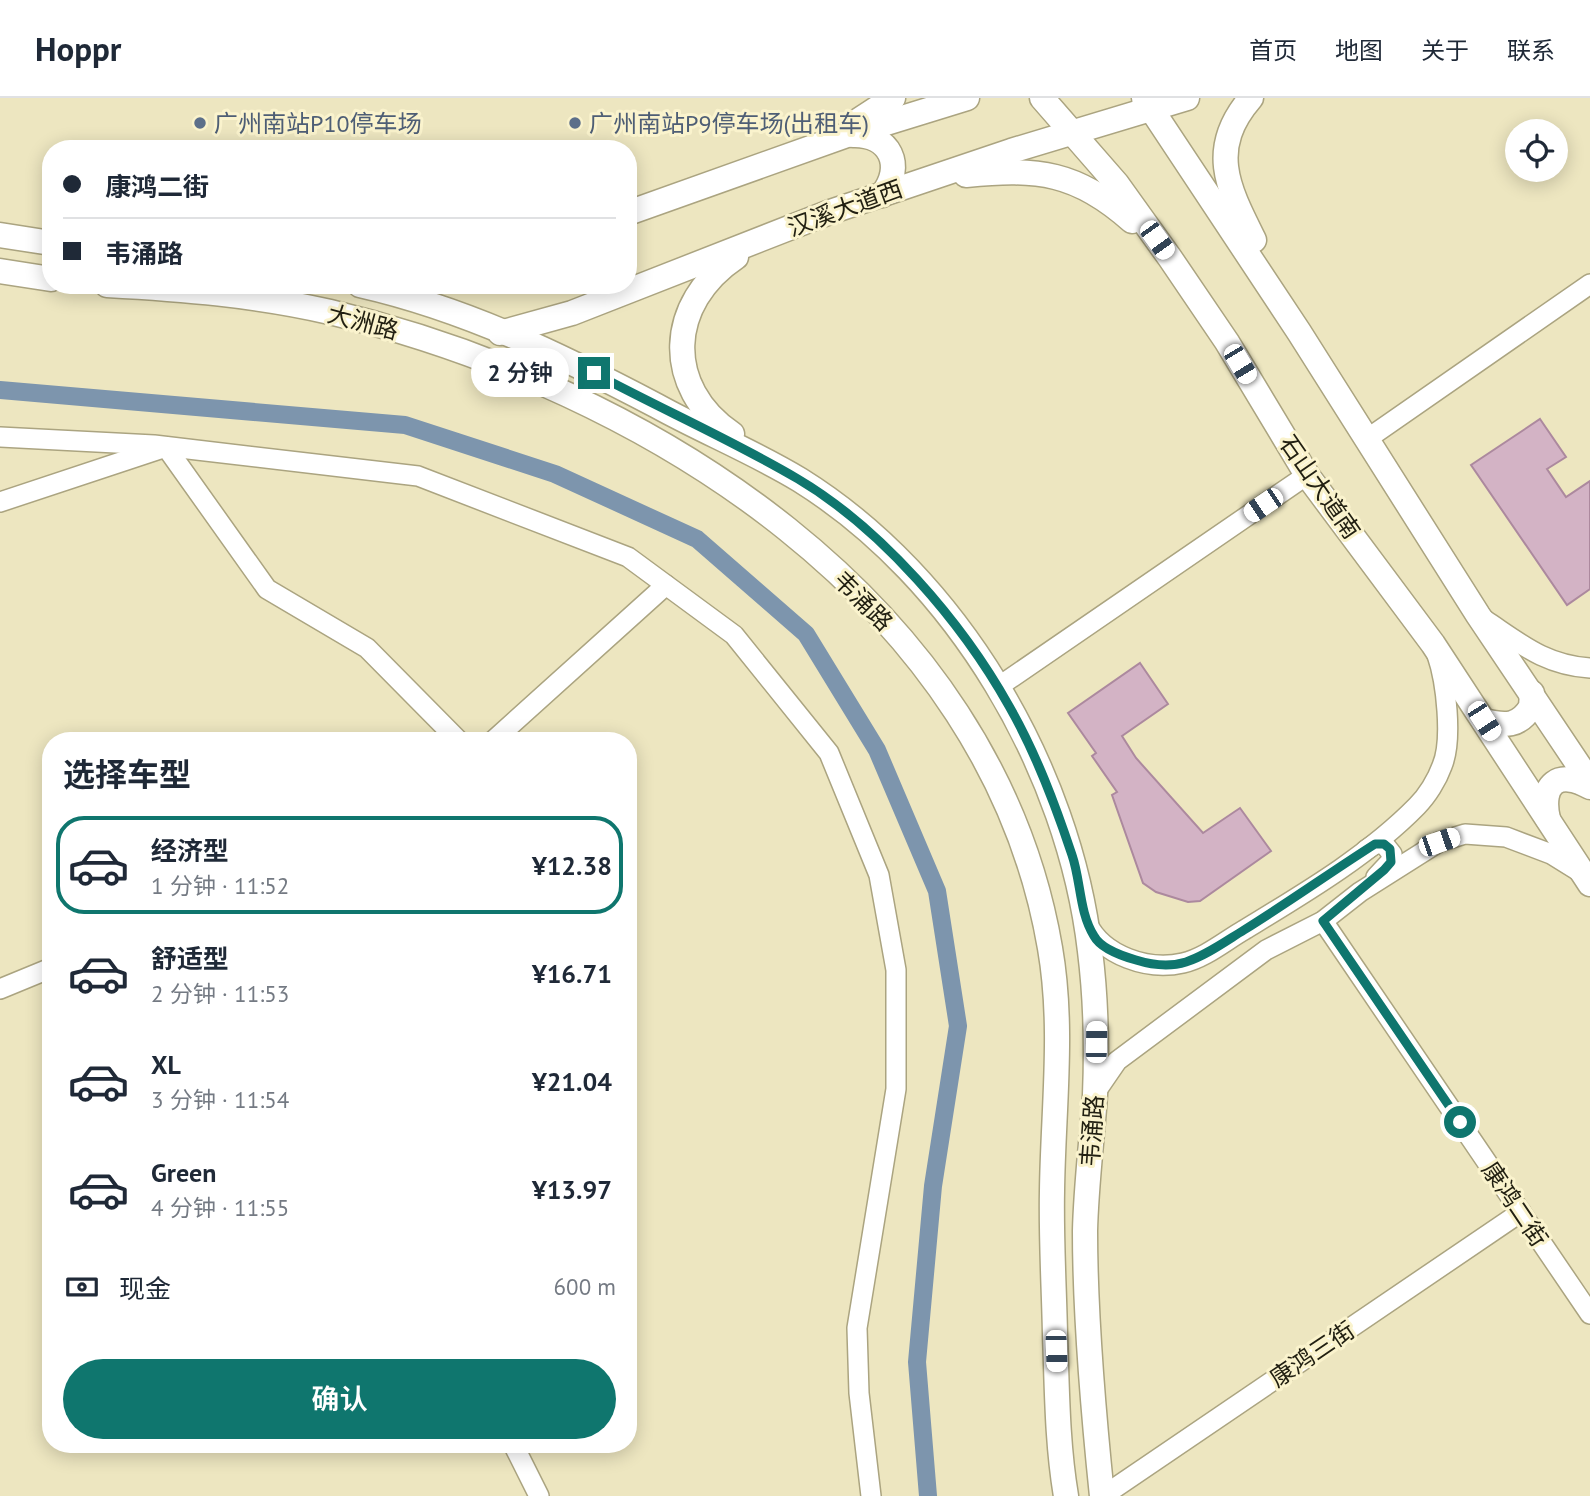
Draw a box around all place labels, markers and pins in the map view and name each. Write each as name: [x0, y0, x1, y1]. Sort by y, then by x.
place label: 广州南站P10停车场: [214, 108, 422, 139]
place label: 广州南站P9停车场(出租车): [589, 108, 869, 139]
marker: 广州南站P10停车场: [192, 115, 208, 131]
marker: 广州南站P9停车场(出租车): [567, 115, 583, 131]

